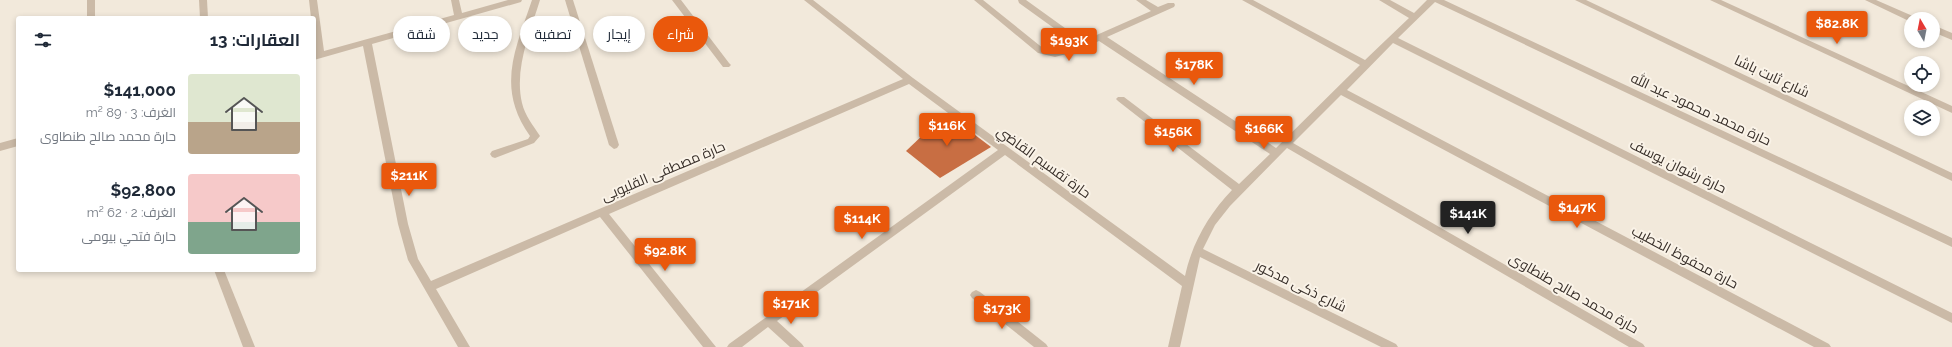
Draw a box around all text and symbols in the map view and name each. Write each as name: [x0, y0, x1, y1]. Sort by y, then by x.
pin: $82.8K: [1804, 11, 1870, 45]
north arrow: [1904, 12, 1940, 48]
map controls: [1904, 12, 1940, 136]
chip: شقة: [393, 16, 450, 52]
chip: جديد: [458, 16, 512, 52]
chip: تصفية: [520, 16, 585, 52]
chip: إيجار: [593, 16, 645, 52]
chip: شراء: [653, 16, 708, 52]
text: $82.8K: [1816, 16, 1858, 31]
pin: $193K: [1041, 28, 1097, 62]
icon: filters: [32, 29, 54, 51]
text: العقارات: 13: [210, 30, 300, 50]
text: $193K: [1050, 33, 1088, 48]
pin: $178K: [1166, 52, 1222, 86]
street label: شارع ثابت باشا: [1732, 52, 1812, 101]
button: locate: [1904, 56, 1940, 92]
text: $178K: [1175, 57, 1213, 72]
street label: حارة محمد محمود عبد الله: [1628, 69, 1774, 148]
text: $141,000: [103, 80, 176, 100]
icon: home: [220, 90, 268, 138]
button: layers: [1904, 100, 1940, 136]
text: الغرف: 3 · 89 m²: [86, 105, 176, 120]
pin: $116K: [919, 113, 975, 147]
pin: $166K: [1236, 116, 1292, 150]
text: $116K: [928, 118, 966, 133]
pin: $156K: [1145, 119, 1201, 153]
text: $166K: [1244, 121, 1284, 136]
street label: حارة تقسيم القاضي: [992, 123, 1094, 204]
text: $156K: [1154, 124, 1192, 139]
text: حارة محمد صالح طنطاوى: [40, 129, 176, 144]
street label: حارة رشوان يوسف: [1627, 136, 1729, 196]
street label: حارة مصطفى القليوبى: [599, 138, 727, 204]
pin: $211K: [381, 163, 437, 197]
text: $211K: [390, 168, 428, 183]
text: $92,800: [111, 180, 176, 200]
icon: home: [220, 190, 268, 238]
pin: $147K: [1549, 195, 1605, 229]
text: $147K: [1558, 200, 1596, 215]
pin: $141K: [1440, 201, 1496, 235]
text: الغرف: 2 · 62 m²: [87, 205, 176, 220]
pin: $114K: [834, 206, 890, 240]
text: $141K: [1449, 206, 1487, 221]
text: $114K: [843, 211, 881, 226]
street label: حارة محفوظ الخطيب: [1629, 222, 1741, 292]
text: حارة فتحي بيومى: [82, 229, 176, 244]
pin: $92.8K: [632, 238, 698, 272]
text: $92.8K: [644, 243, 686, 258]
street label: حارة محمد صالح طنطاوى: [1506, 249, 1641, 337]
street label: شارع ذكى مدكور: [1252, 257, 1349, 316]
pin: $171K: [763, 291, 819, 325]
text: $171K: [772, 296, 810, 311]
pin: $173K: [974, 296, 1030, 330]
text: $173K: [983, 301, 1021, 316]

